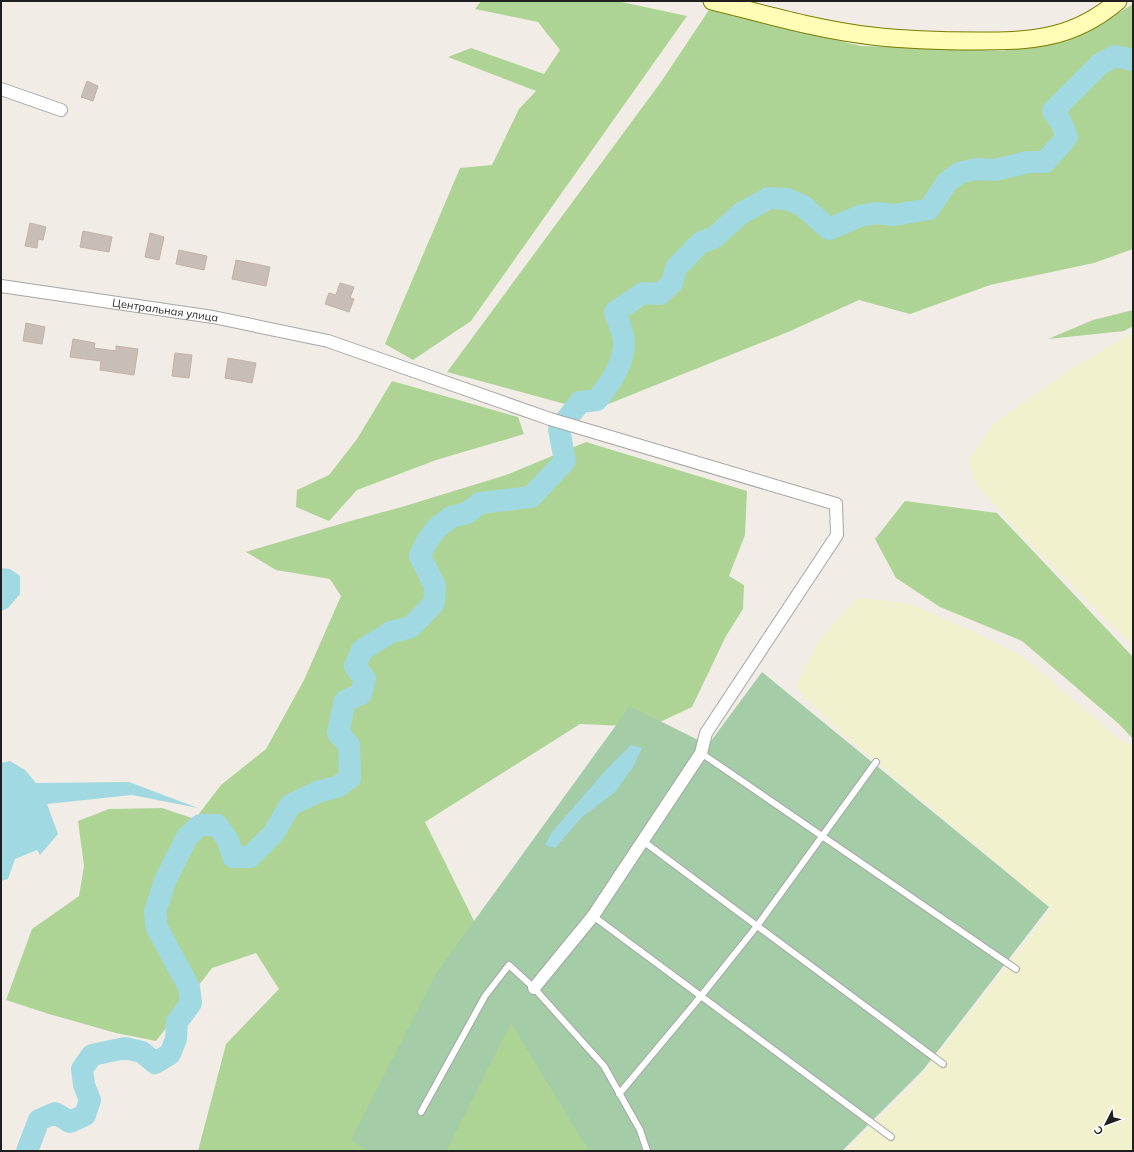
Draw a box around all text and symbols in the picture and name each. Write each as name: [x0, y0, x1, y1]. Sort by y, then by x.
street label: Центральная улица: [111, 295, 219, 325]
north arrow: [1086, 1104, 1126, 1144]
text: С: [1091, 1123, 1106, 1138]

